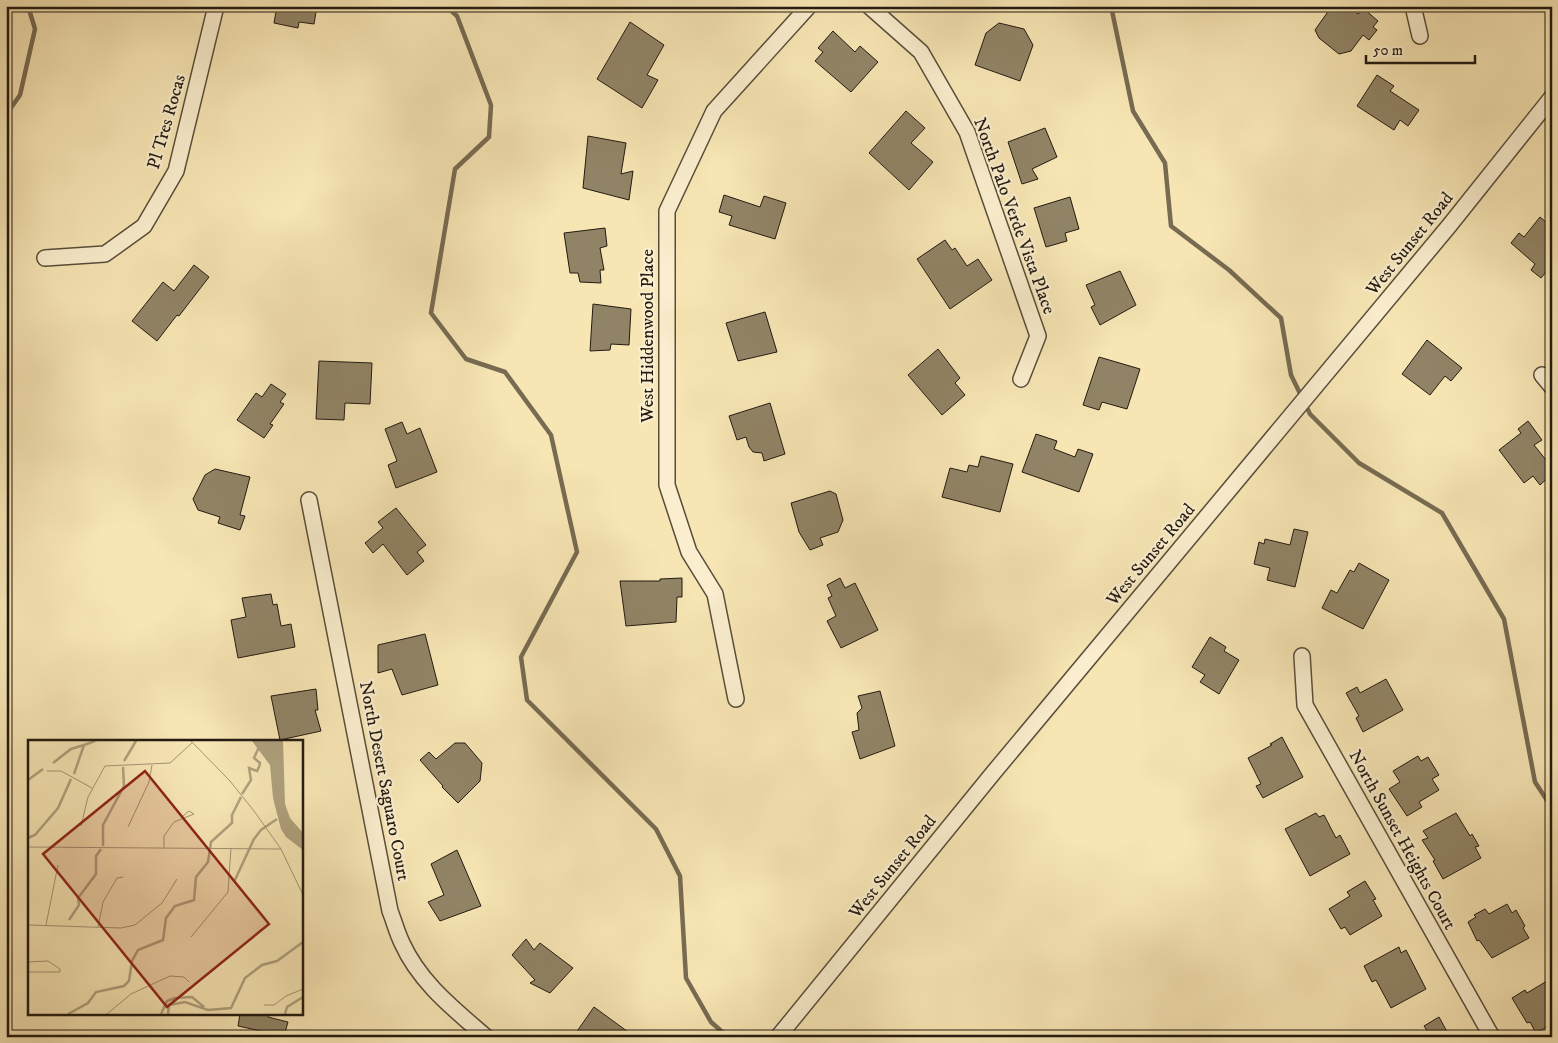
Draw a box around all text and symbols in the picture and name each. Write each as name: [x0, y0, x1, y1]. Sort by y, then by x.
scale bar: [1366, 32, 1474, 64]
text: 50 m: [1373, 41, 1403, 60]
street label: Pl Tres Rocas: [143, 72, 191, 172]
street label: North Palo Verde Vista Place: [968, 115, 1060, 317]
street label: West Sunset Road: [1361, 188, 1458, 301]
street label: West Hiddenwood Place: [637, 249, 659, 424]
street label: West Sunset Road: [1101, 499, 1200, 611]
street label: North Desert Saguaro Court: [354, 679, 414, 883]
inset map: [28, 740, 302, 1016]
street label: North Sunset Heights Court: [1343, 746, 1461, 934]
street label: West Sunset Road: [844, 811, 941, 924]

